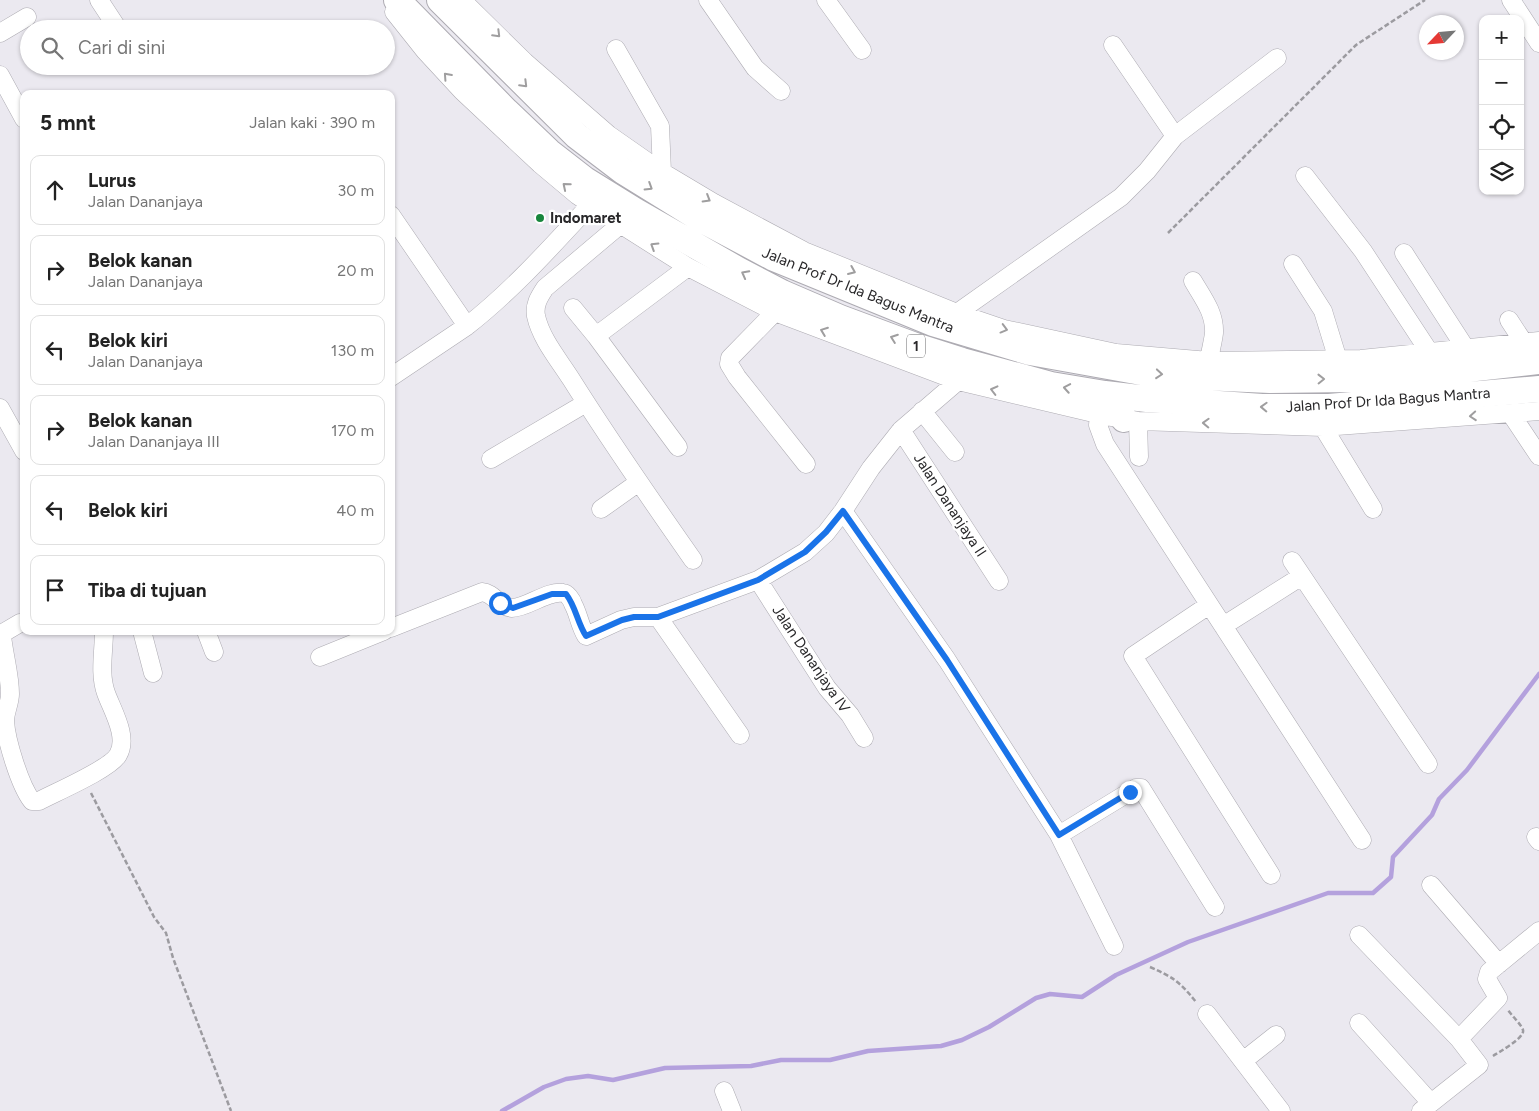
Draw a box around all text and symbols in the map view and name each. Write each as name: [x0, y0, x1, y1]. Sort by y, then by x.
north arrow: [1419, 15, 1464, 60]
map controls: [1479, 15, 1524, 195]
button: +: [1479, 15, 1524, 60]
search box: [20, 20, 395, 75]
one-way arrow: [492, 28, 501, 37]
icon: search: [38, 34, 66, 62]
text: Cari di sini: [78, 36, 165, 59]
button: −: [1479, 60, 1524, 105]
one-way arrow: [444, 72, 453, 81]
one-way arrow: [518, 79, 527, 88]
button: locate: [1479, 105, 1524, 150]
text: 5 mnt: [40, 110, 96, 135]
text: Jalan kaki · 390 m: [249, 113, 375, 132]
button: layers: [1479, 150, 1524, 195]
text: Lurus: [88, 169, 136, 192]
icon: ahead: [41, 176, 69, 204]
text: 30 m: [337, 181, 374, 200]
one-way arrow: [644, 181, 653, 190]
one-way arrow: [563, 183, 572, 192]
text: Jalan Dananjaya: [88, 192, 203, 211]
one-way arrow: [701, 192, 710, 202]
place label: Indomaret: [550, 209, 622, 227]
marker: Indomaret: [534, 212, 546, 224]
one-way arrow: [651, 243, 660, 252]
street label: Jalan Prof Dr Ida Bagus Mantra: [760, 243, 956, 337]
text: Belok kanan: [88, 249, 192, 272]
icon: right: [41, 256, 69, 284]
text: 20 m: [337, 261, 374, 280]
one-way arrow: [847, 265, 856, 276]
one-way arrow: [741, 270, 750, 280]
text: Jalan Dananjaya: [88, 272, 203, 291]
one-way arrow: [1000, 323, 1008, 333]
one-way arrow: [821, 327, 829, 337]
text: Belok kiri: [88, 329, 168, 352]
one-way arrow: [891, 334, 899, 344]
road number: 1: [907, 334, 925, 358]
icon: left: [41, 336, 69, 364]
text: 130 m: [331, 341, 374, 360]
text: Jalan Dananjaya: [88, 352, 203, 371]
one-way arrow: [1155, 368, 1163, 379]
one-way arrow: [1318, 374, 1325, 384]
one-way arrow: [1063, 383, 1072, 393]
street label: Jalan Prof Dr Ida Bagus Mantra: [1285, 384, 1491, 416]
one-way arrow: [990, 385, 999, 396]
one-way arrow: [1259, 402, 1267, 412]
text: Belok kanan: [88, 409, 192, 432]
one-way arrow: [1469, 411, 1477, 422]
icon: right: [41, 416, 69, 444]
one-way arrow: [1202, 418, 1210, 428]
text: 170 m: [331, 421, 374, 440]
text: Jalan Dananjaya III: [88, 432, 220, 451]
street label: Jalan Dananjaya II: [910, 450, 990, 560]
icon: left: [41, 496, 69, 524]
text: Belok kiri: [88, 499, 168, 522]
text: 40 m: [336, 501, 374, 520]
icon: arrive: [41, 576, 69, 604]
text: Tiba di tujuan: [88, 579, 207, 602]
route start: [489, 592, 512, 615]
street label: Jalan Dananjaya IV: [768, 602, 854, 717]
route end: [1119, 781, 1142, 804]

